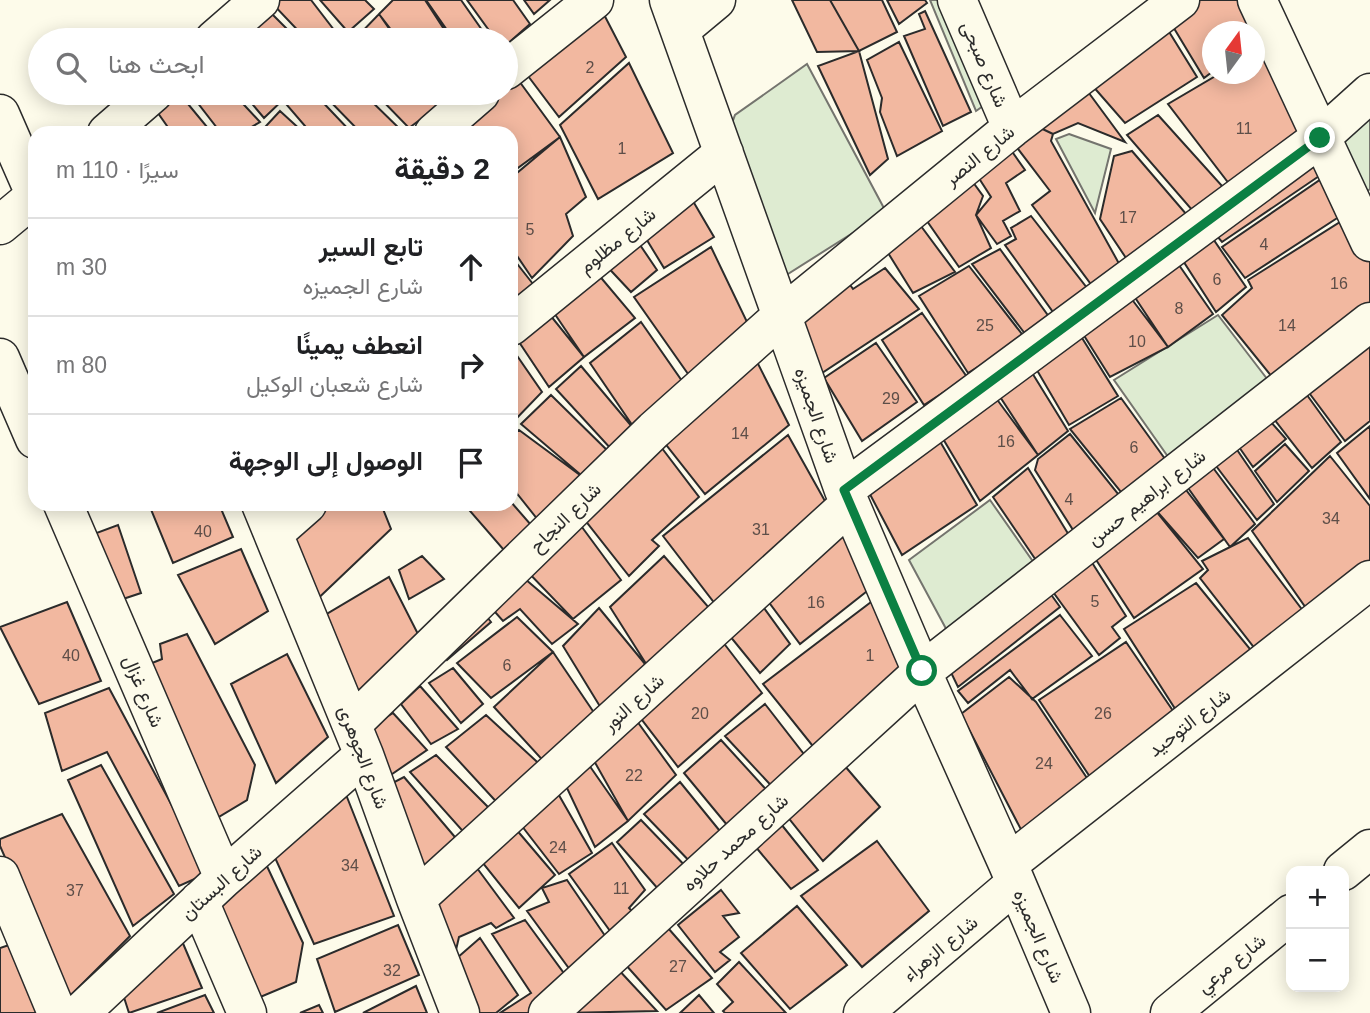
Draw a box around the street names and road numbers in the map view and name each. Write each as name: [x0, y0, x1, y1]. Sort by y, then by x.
street label: شارع صبحى: [955, 18, 1012, 111]
street label: شارع النصر: [940, 121, 1020, 192]
street label: شارع مظلوم: [575, 203, 661, 279]
street label: شارع الجميزه: [789, 365, 843, 466]
street label: شارع ابراهيم حسن: [1083, 445, 1211, 552]
street label: شارع النجاح: [526, 478, 607, 558]
street label: شارع غزال: [117, 652, 168, 731]
street label: شارع النور: [598, 670, 669, 737]
street label: شارع التوحيد: [1144, 684, 1236, 763]
street label: شارع الجوهرى: [332, 703, 393, 812]
street label: شارع محمد حلاوه: [678, 790, 794, 897]
street label: شارع البستان: [177, 841, 267, 925]
street label: شارع الجميزه: [1008, 886, 1068, 987]
street label: شارع الزهراء: [899, 911, 983, 987]
street label: شارع مرعي: [1193, 930, 1273, 1001]

